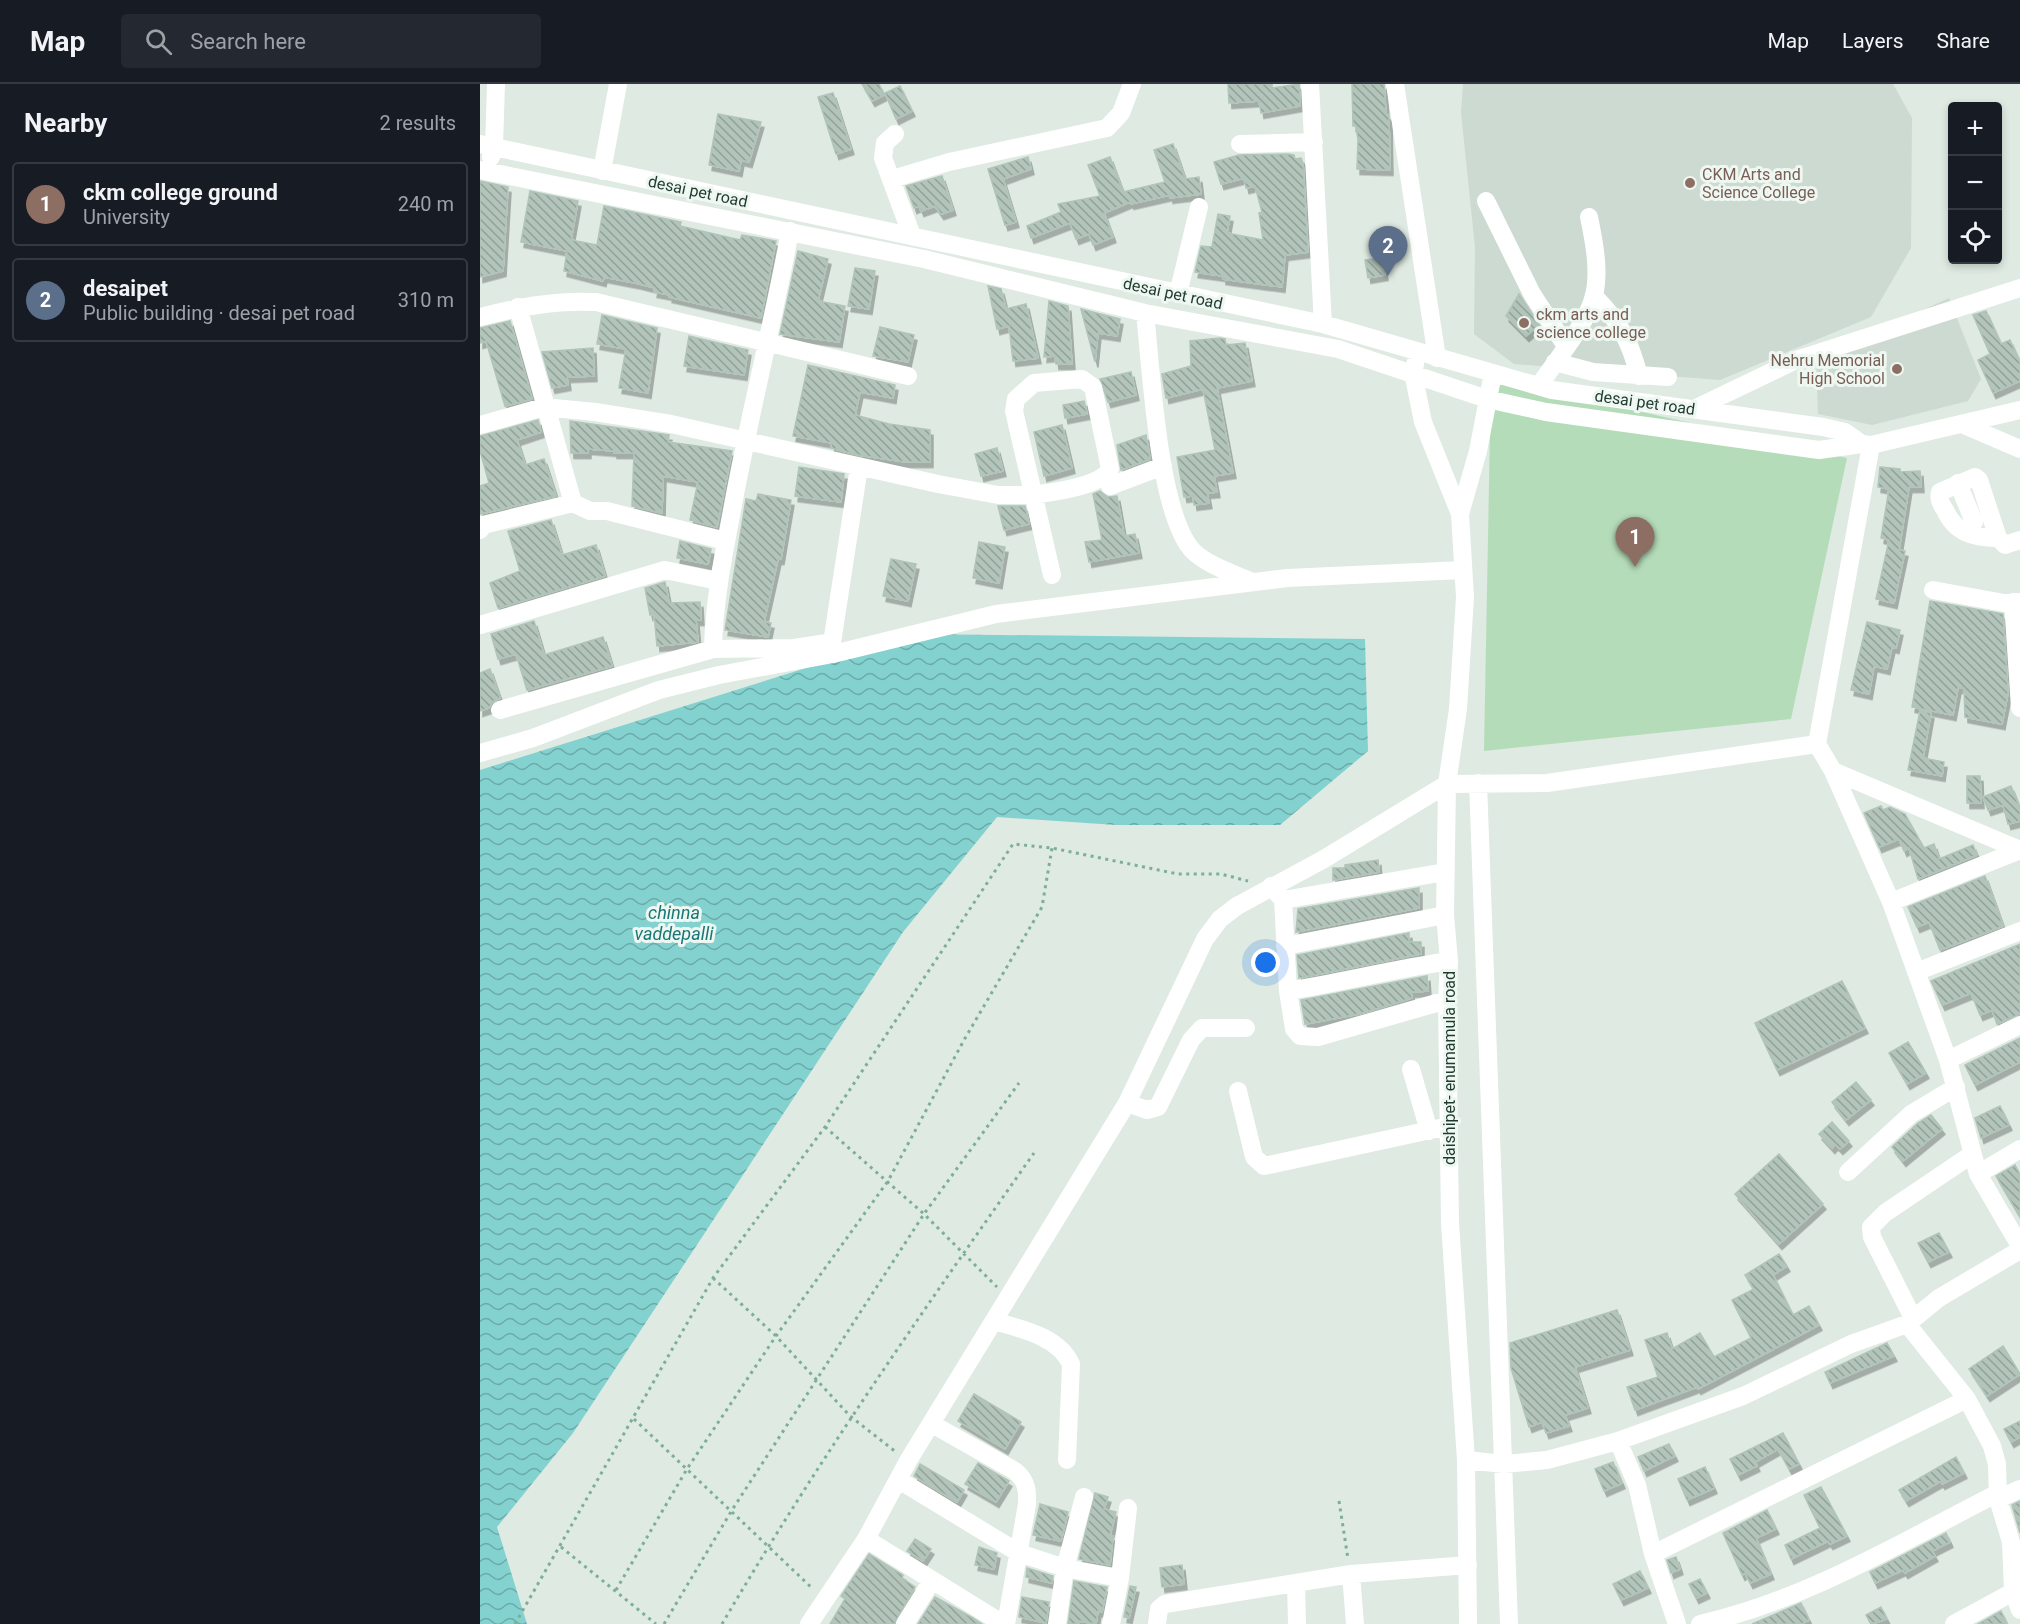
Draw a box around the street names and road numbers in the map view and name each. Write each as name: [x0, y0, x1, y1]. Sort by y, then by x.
street label: desai pet road: [646, 172, 749, 211]
street label: desai pet road: [1121, 274, 1224, 313]
street label: desai pet road: [1594, 386, 1696, 419]
street label: daishipet- enumamula road: [1440, 971, 1459, 1165]

